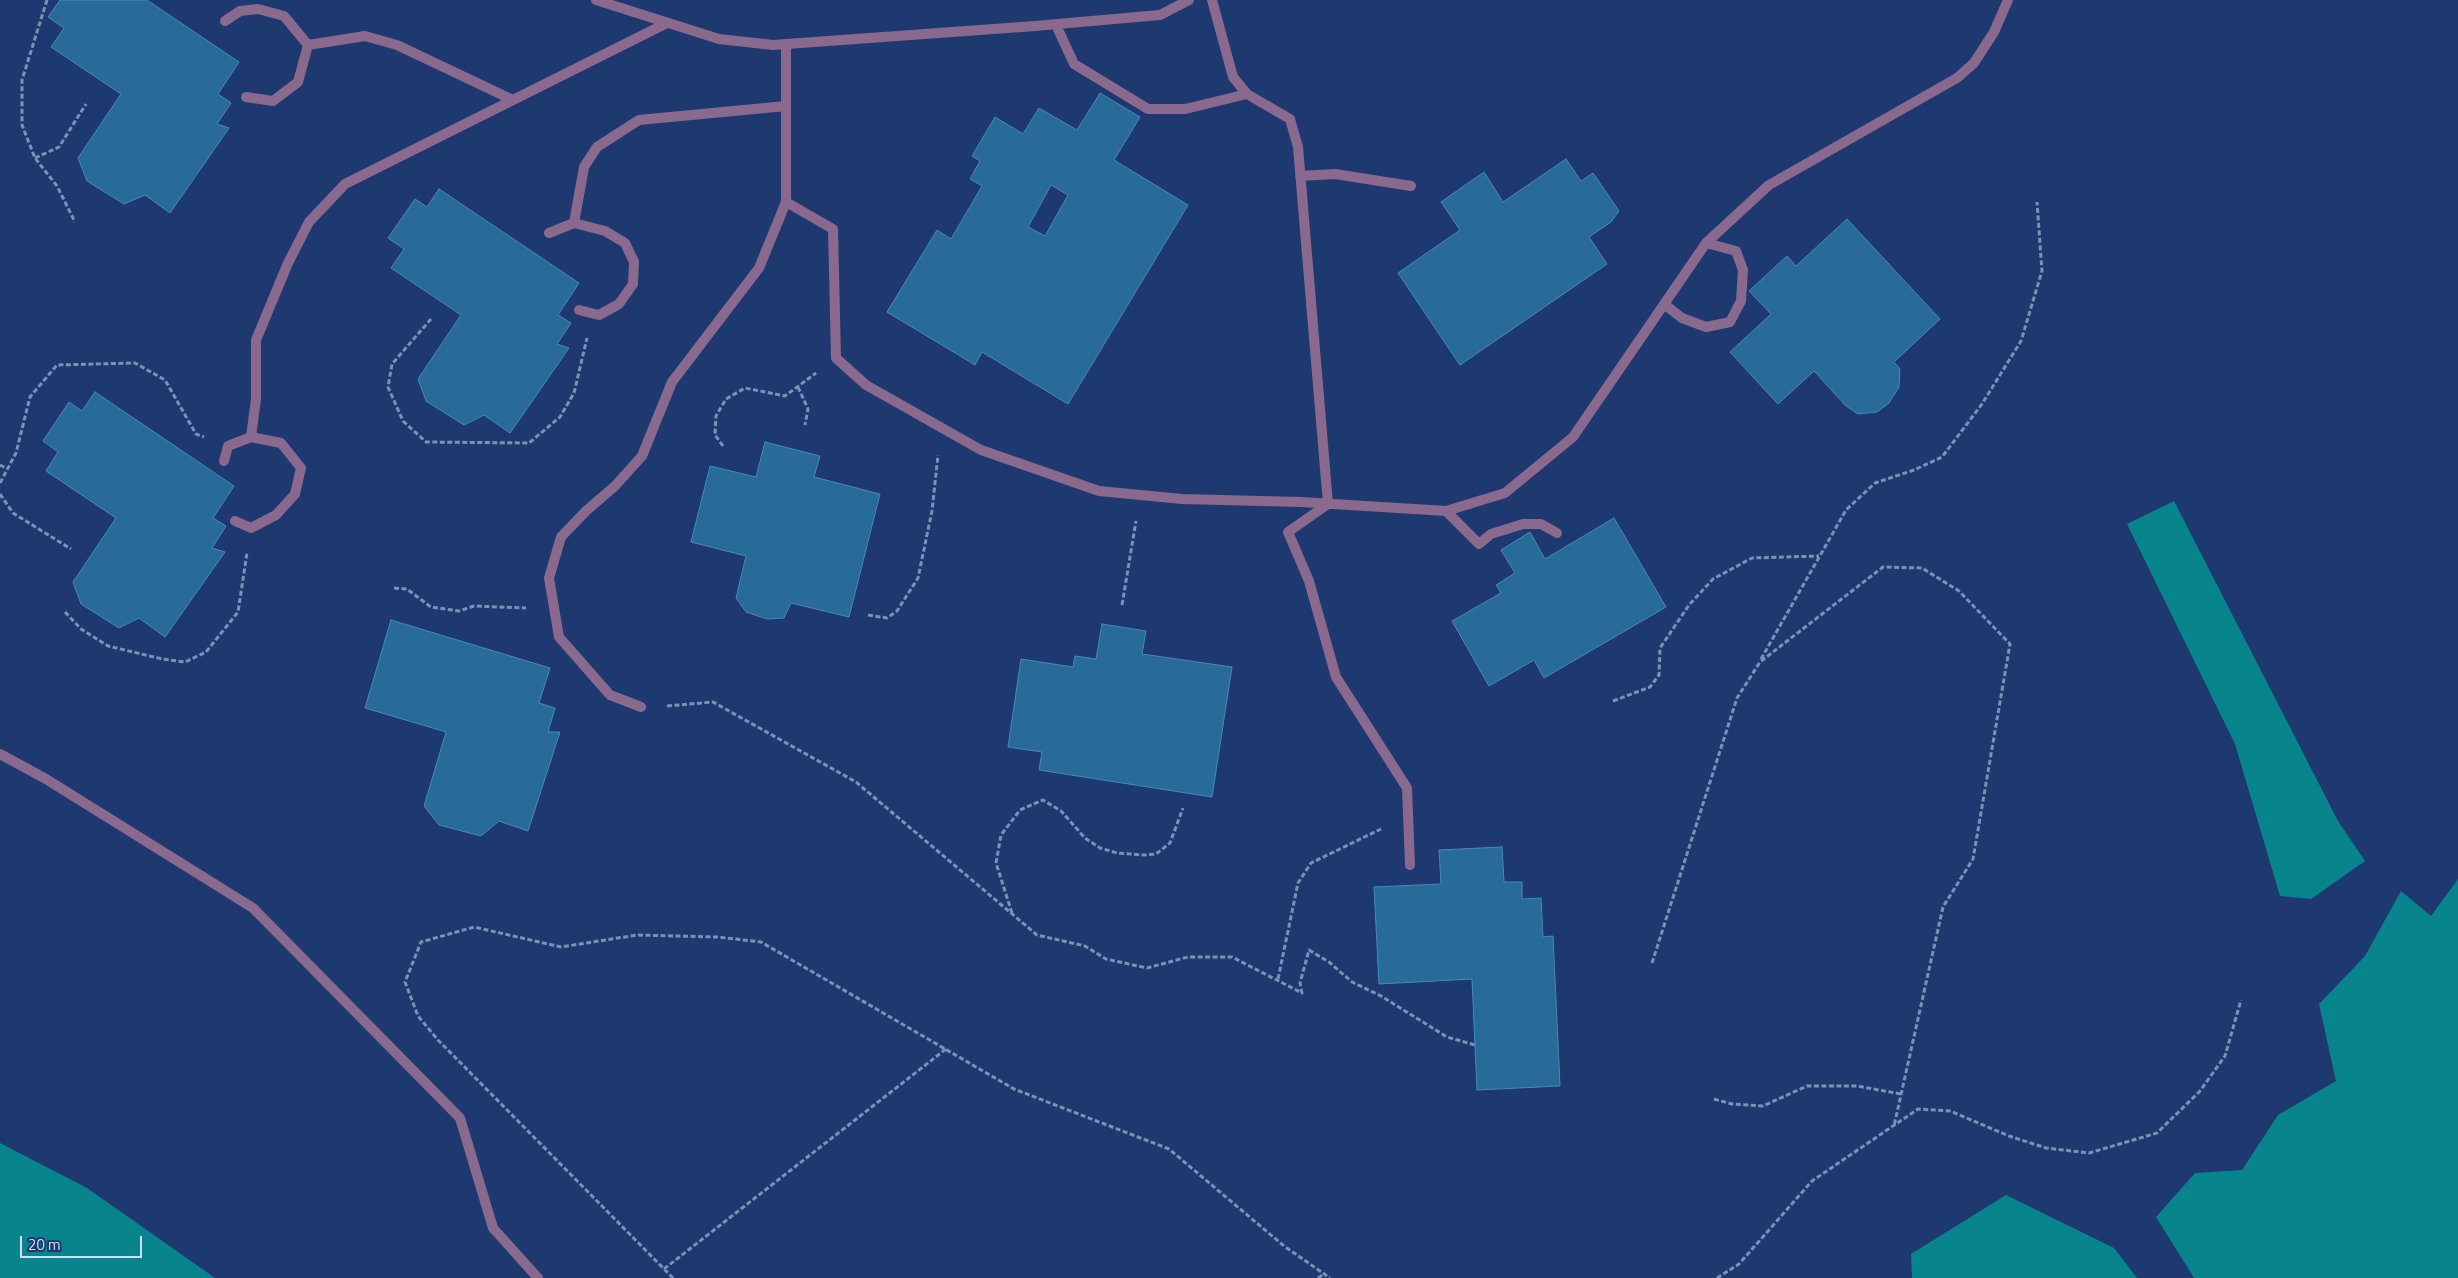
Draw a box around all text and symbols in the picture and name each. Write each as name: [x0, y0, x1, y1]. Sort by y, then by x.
scale bar: [22, 1226, 145, 1258]
text: 20 m: [28, 1233, 61, 1256]

